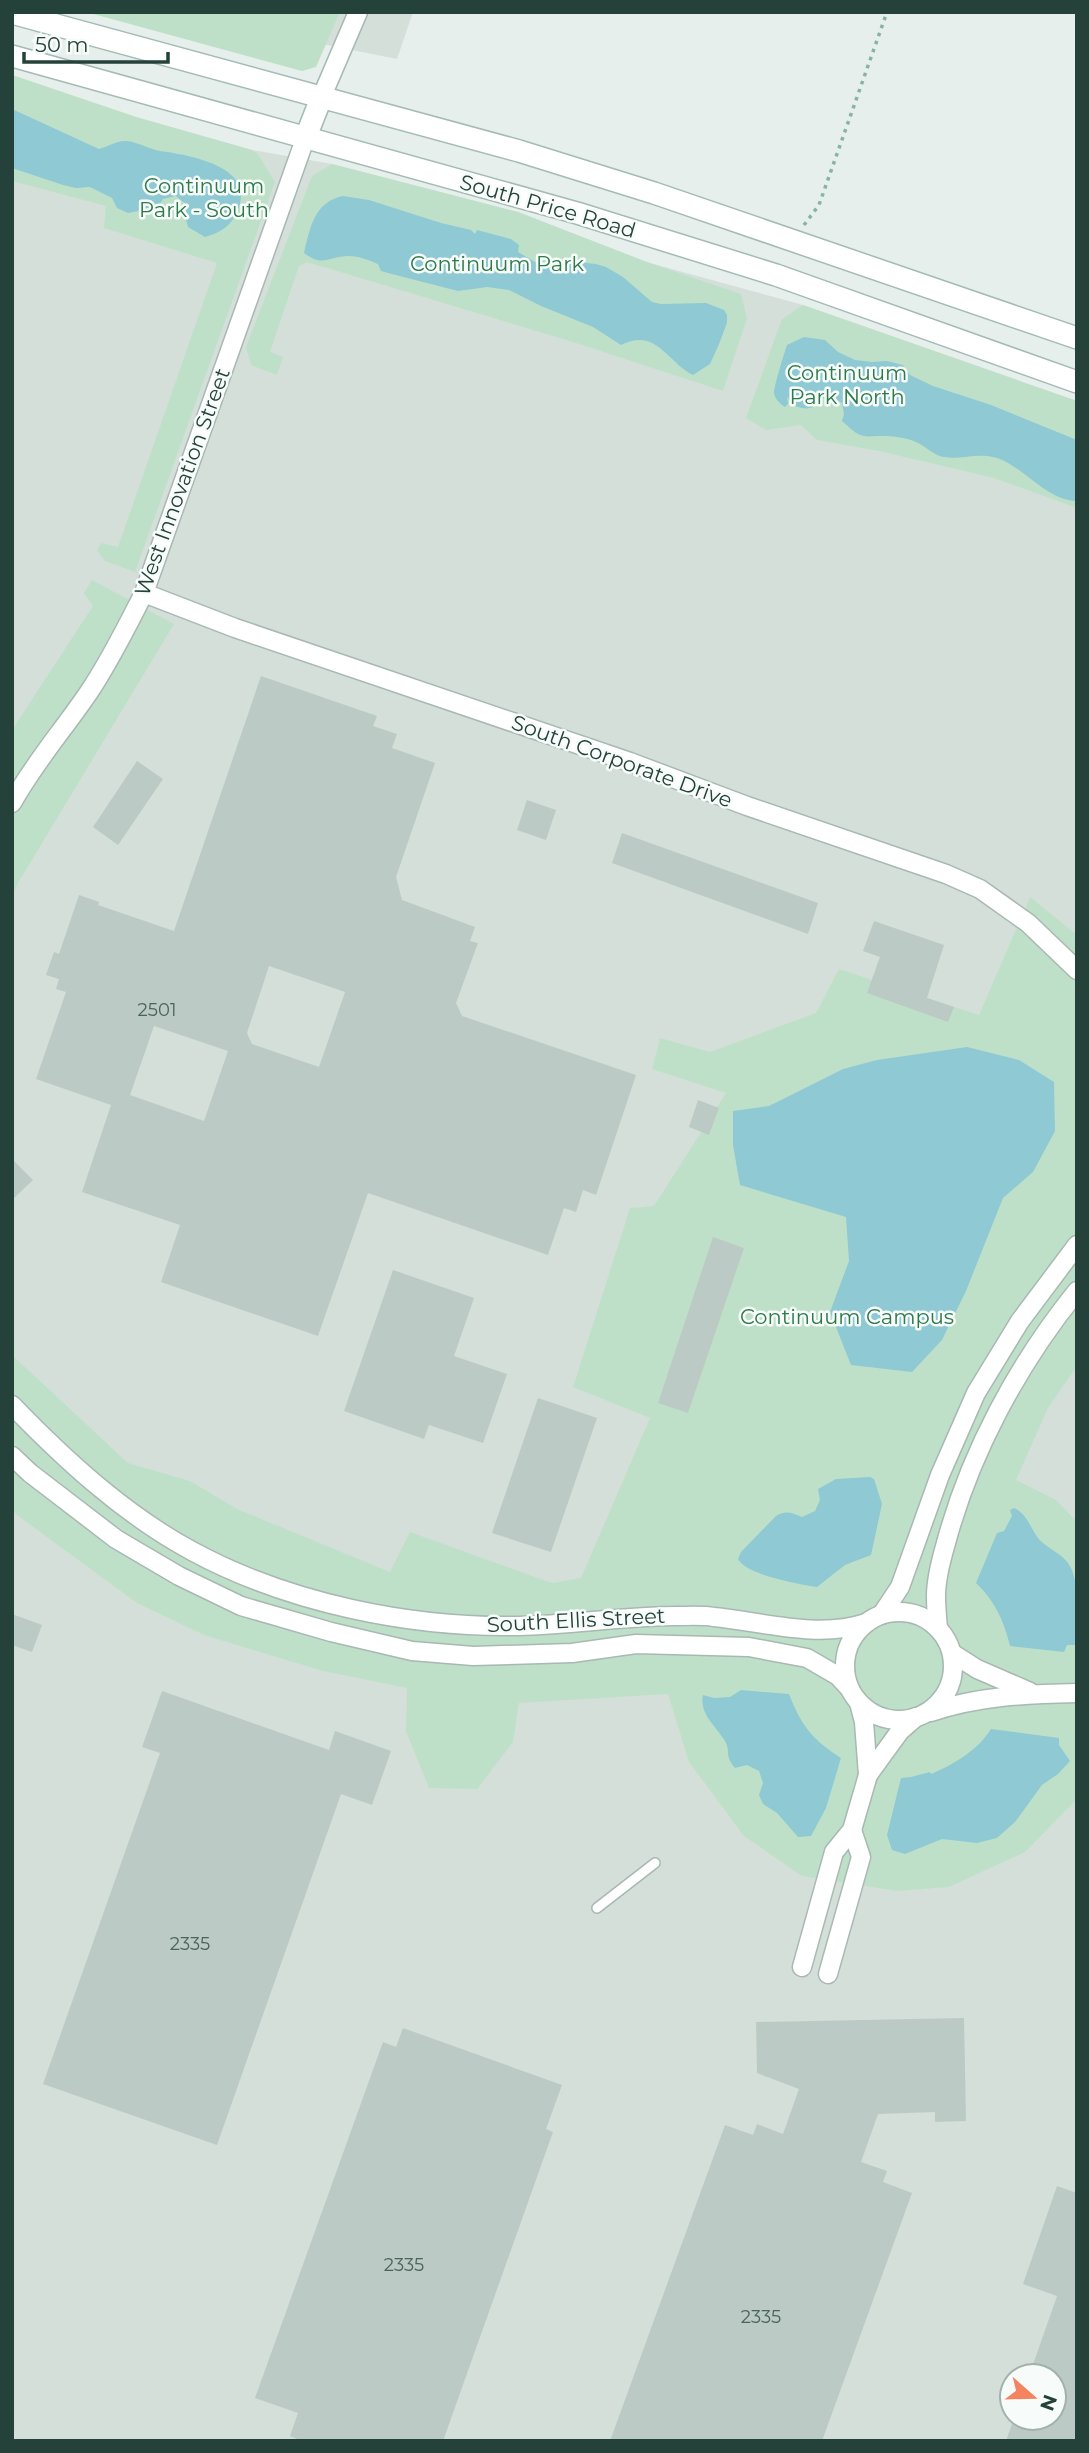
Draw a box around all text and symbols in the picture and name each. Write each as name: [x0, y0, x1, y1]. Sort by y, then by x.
scale bar: [24, 21, 168, 65]
text: 50 m: [35, 32, 89, 57]
street label: South Price Road: [457, 169, 639, 243]
park label: Continuum Park - South: [139, 173, 269, 222]
park label: Continuum Park: [410, 251, 585, 276]
park label: Continuum Park North: [787, 360, 907, 409]
street label: West Innovation Street: [129, 365, 235, 599]
street label: South Corporate Drive: [508, 709, 736, 813]
house number: 2501: [138, 999, 176, 1021]
park label: Continuum Campus: [740, 1304, 954, 1329]
street label: South Ellis Street: [486, 1603, 666, 1637]
house number: 2335: [170, 1933, 210, 1955]
house number: 2335: [384, 2254, 424, 2276]
house number: 2335: [741, 2306, 781, 2328]
north arrow: [998, 2362, 1068, 2432]
text: N: [1035, 2391, 1062, 2414]

